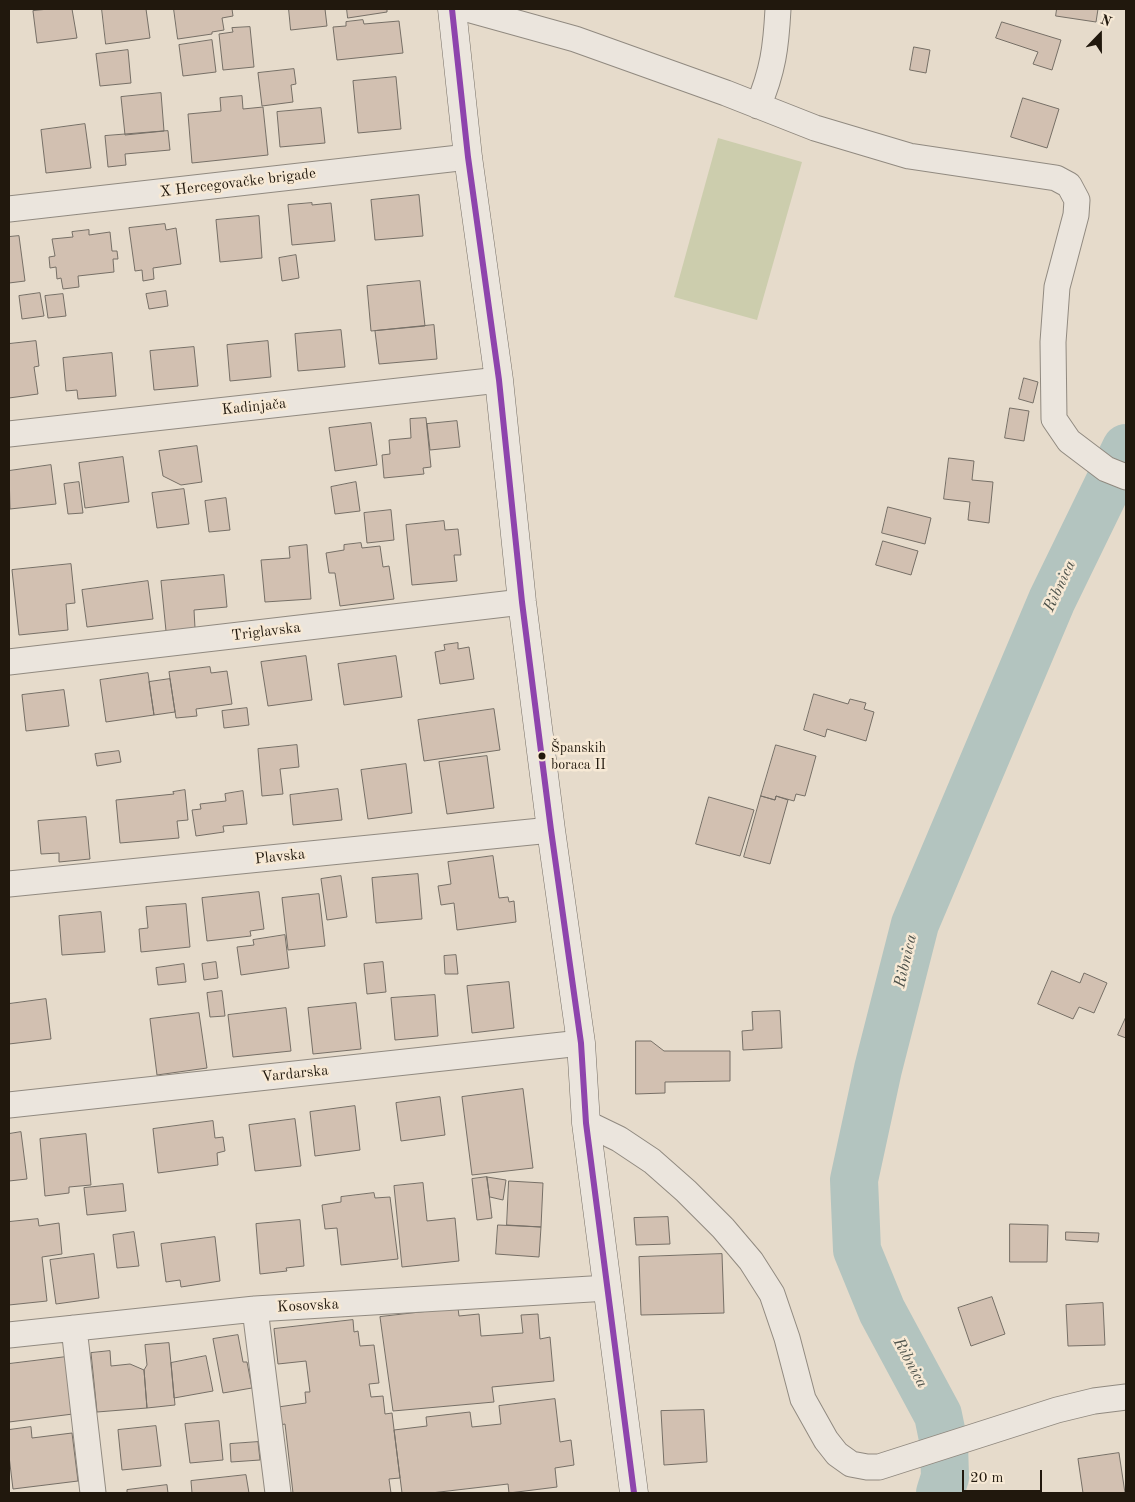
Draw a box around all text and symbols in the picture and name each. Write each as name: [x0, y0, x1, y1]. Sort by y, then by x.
north arrow: [1075, 10, 1125, 60]
text: N: [1098, 13, 1113, 30]
street label: X Hercegovačke brigade: [159, 164, 317, 202]
street label: Kadinjača: [221, 395, 287, 419]
water label: Ribnica: [1040, 557, 1080, 615]
street label: Triglavska: [230, 619, 302, 645]
place label: Španskih boraca II: [551, 740, 606, 772]
marker: Španskih boraca II: [537, 751, 547, 761]
street label: Plavska: [254, 845, 306, 869]
water label: Ribnica: [891, 932, 921, 990]
street label: Vardarska: [261, 1062, 329, 1086]
street label: Kosovska: [277, 1295, 339, 1317]
water label: Ribnica: [888, 1335, 932, 1391]
scale bar: [965, 1460, 1045, 1492]
text: 20 m: [970, 1471, 1004, 1486]

